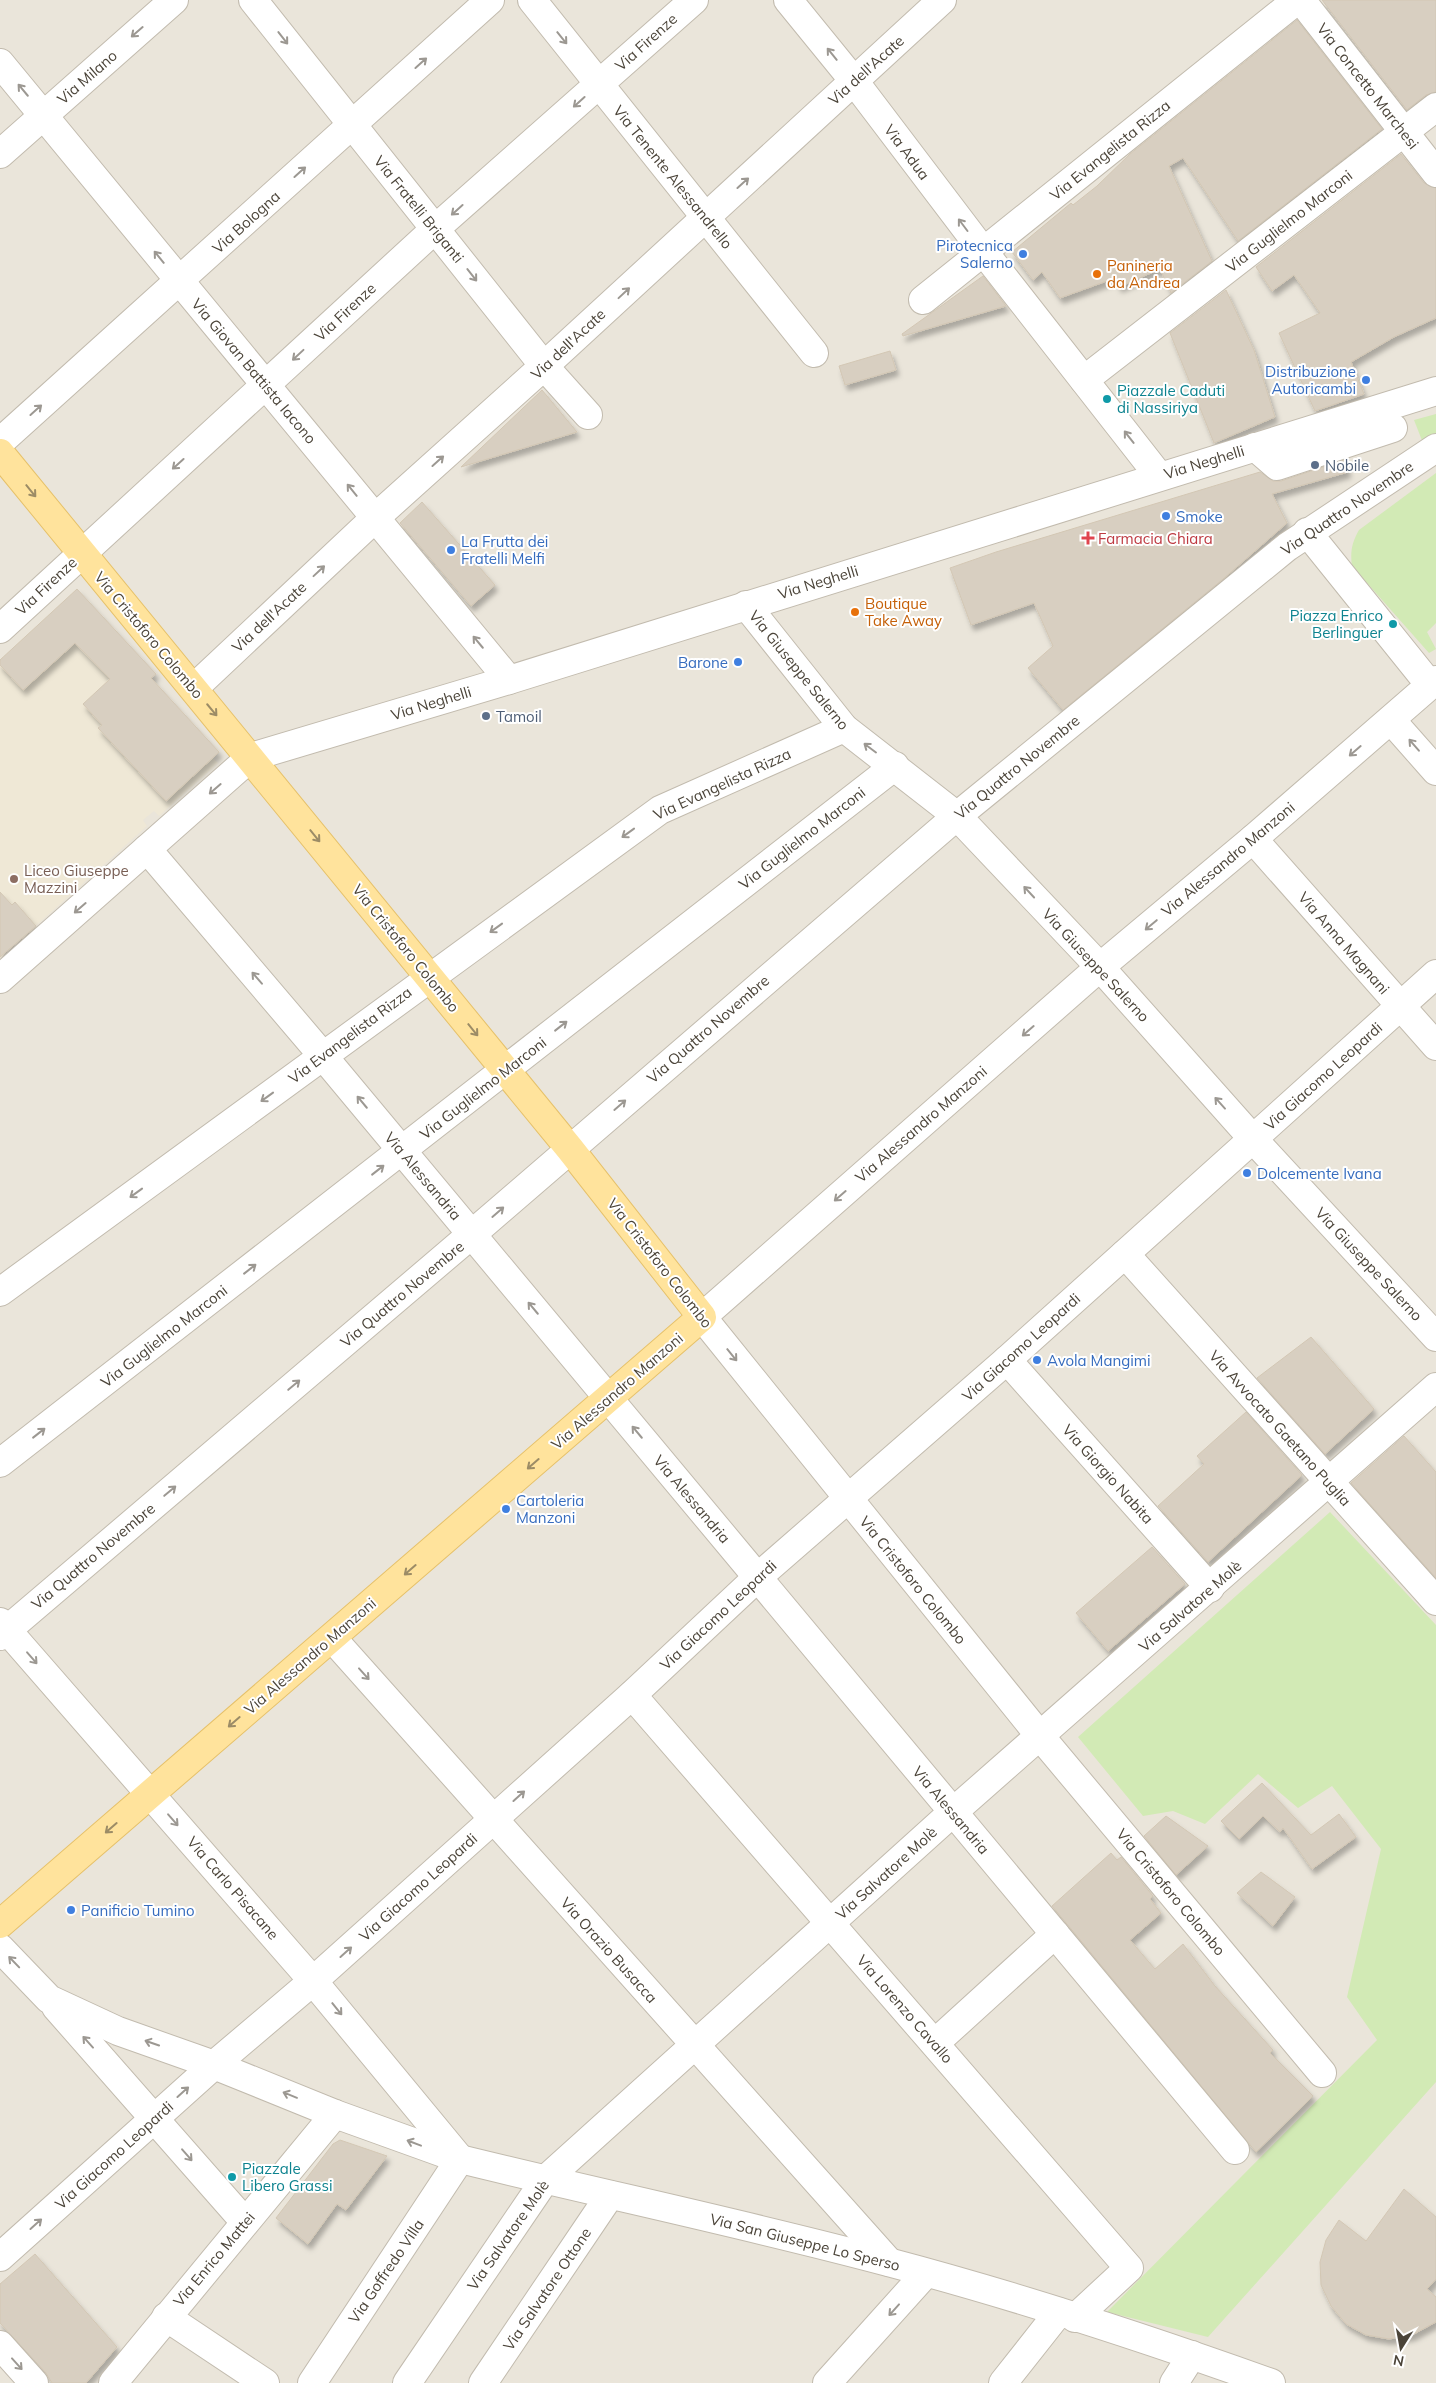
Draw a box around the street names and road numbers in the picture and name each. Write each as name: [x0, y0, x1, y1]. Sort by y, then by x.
street label: Via Firenze: [611, 9, 681, 75]
street label: Via Concetto Marchesi: [1313, 19, 1423, 153]
street label: Via dell'Acate: [824, 31, 908, 109]
street label: Via Milano: [53, 46, 121, 108]
street label: Via Evangelista Rizza: [1046, 96, 1174, 204]
street label: Via Tenente Alessandrello: [609, 101, 737, 253]
street label: Via Adua: [880, 121, 934, 183]
street label: Via Fratelli Briganti: [370, 152, 468, 266]
street label: Via Guglielmo Marconi: [1222, 166, 1356, 276]
street label: Via Bologna: [208, 187, 284, 257]
street label: Via Firenze: [310, 279, 380, 345]
street label: Via Giovan Battista Iacono: [188, 294, 320, 448]
street label: Via dell'Acate: [527, 305, 609, 383]
street label: Via Neghelli: [1162, 441, 1246, 483]
street label: Via Quattro Novembre: [1277, 457, 1417, 559]
street label: Via Firenze: [11, 553, 81, 619]
street label: Via Neghelli: [776, 561, 860, 603]
street label: Via Cristoforo Colombo: [90, 568, 208, 702]
street label: Via dell'Acate: [228, 578, 310, 656]
street label: Via Giuseppe Salerno: [745, 606, 853, 734]
street label: Via Neghelli: [389, 682, 473, 724]
street label: Via Quattro Novembre: [951, 711, 1083, 823]
street label: Via Evangelista Rizza: [650, 744, 794, 824]
street label: Via Guglielmo Marconi: [735, 783, 869, 893]
street label: Via Alessandro Manzoni: [1157, 798, 1299, 920]
street label: Via Cristoforo Colombo: [348, 880, 464, 1016]
street label: Via Anna Magnani: [1294, 888, 1394, 998]
street label: Via Giuseppe Salerno: [1038, 904, 1154, 1026]
street label: Via Quattro Novembre: [643, 971, 773, 1087]
street label: Via Evangelista Rizza: [285, 982, 415, 1088]
street label: Via Giacomo Leopardi: [1260, 1018, 1386, 1134]
street label: Via Guglielmo Marconi: [416, 1033, 550, 1143]
street label: Via Alessandro Manzoni: [851, 1062, 991, 1186]
street label: Via Alessandria: [381, 1128, 465, 1224]
street label: Via Cristoforo Colombo: [603, 1194, 717, 1332]
street label: Via Giuseppe Salerno: [1311, 1203, 1427, 1325]
street label: Via Quattro Novembre: [336, 1237, 468, 1351]
street label: Via Guglielmo Marconi: [97, 1281, 231, 1391]
street label: Via Giacomo Leopardi: [958, 1289, 1084, 1405]
street label: Via Alessandro Manzoni: [547, 1329, 687, 1453]
street label: Via Avvocato Gaetano Puglia: [1205, 1346, 1355, 1510]
street label: Via Giorgio Nabita: [1058, 1420, 1158, 1528]
street label: Via Alessandria: [650, 1451, 734, 1547]
street label: Via Quattro Novembre: [27, 1499, 159, 1613]
street label: Via Cristoforo Colombo: [855, 1512, 971, 1648]
street label: Via Giacomo Leopardi: [656, 1556, 780, 1674]
street label: Via Salvatore Molè: [1135, 1556, 1245, 1656]
street label: Via Alessandro Manzoni: [240, 1594, 380, 1718]
street label: Via Alessandria: [909, 1762, 993, 1858]
street label: Via Salvatore Molè: [831, 1822, 941, 1924]
street label: Via Cristoforo Colombo: [1112, 1825, 1230, 1959]
street label: Via Giacomo Leopardi: [355, 1829, 481, 1945]
street label: Via Carlo Pisacane: [183, 1832, 283, 1944]
street label: Via Orazio Busacca: [557, 1893, 661, 2007]
street label: Via Lorenzo Cavallo: [853, 1951, 957, 2067]
street label: Via Giacomo Leopardi: [51, 2097, 177, 2213]
street label: Via Salvatore Molè: [463, 2176, 553, 2294]
street label: Via Enrico Mattei: [169, 2208, 259, 2310]
street label: Via San Giuseppe Lo Sperso: [708, 2209, 902, 2275]
street label: Via Goffredo Villa: [344, 2215, 428, 2327]
street label: Via Salvatore Ottone: [499, 2224, 595, 2354]

